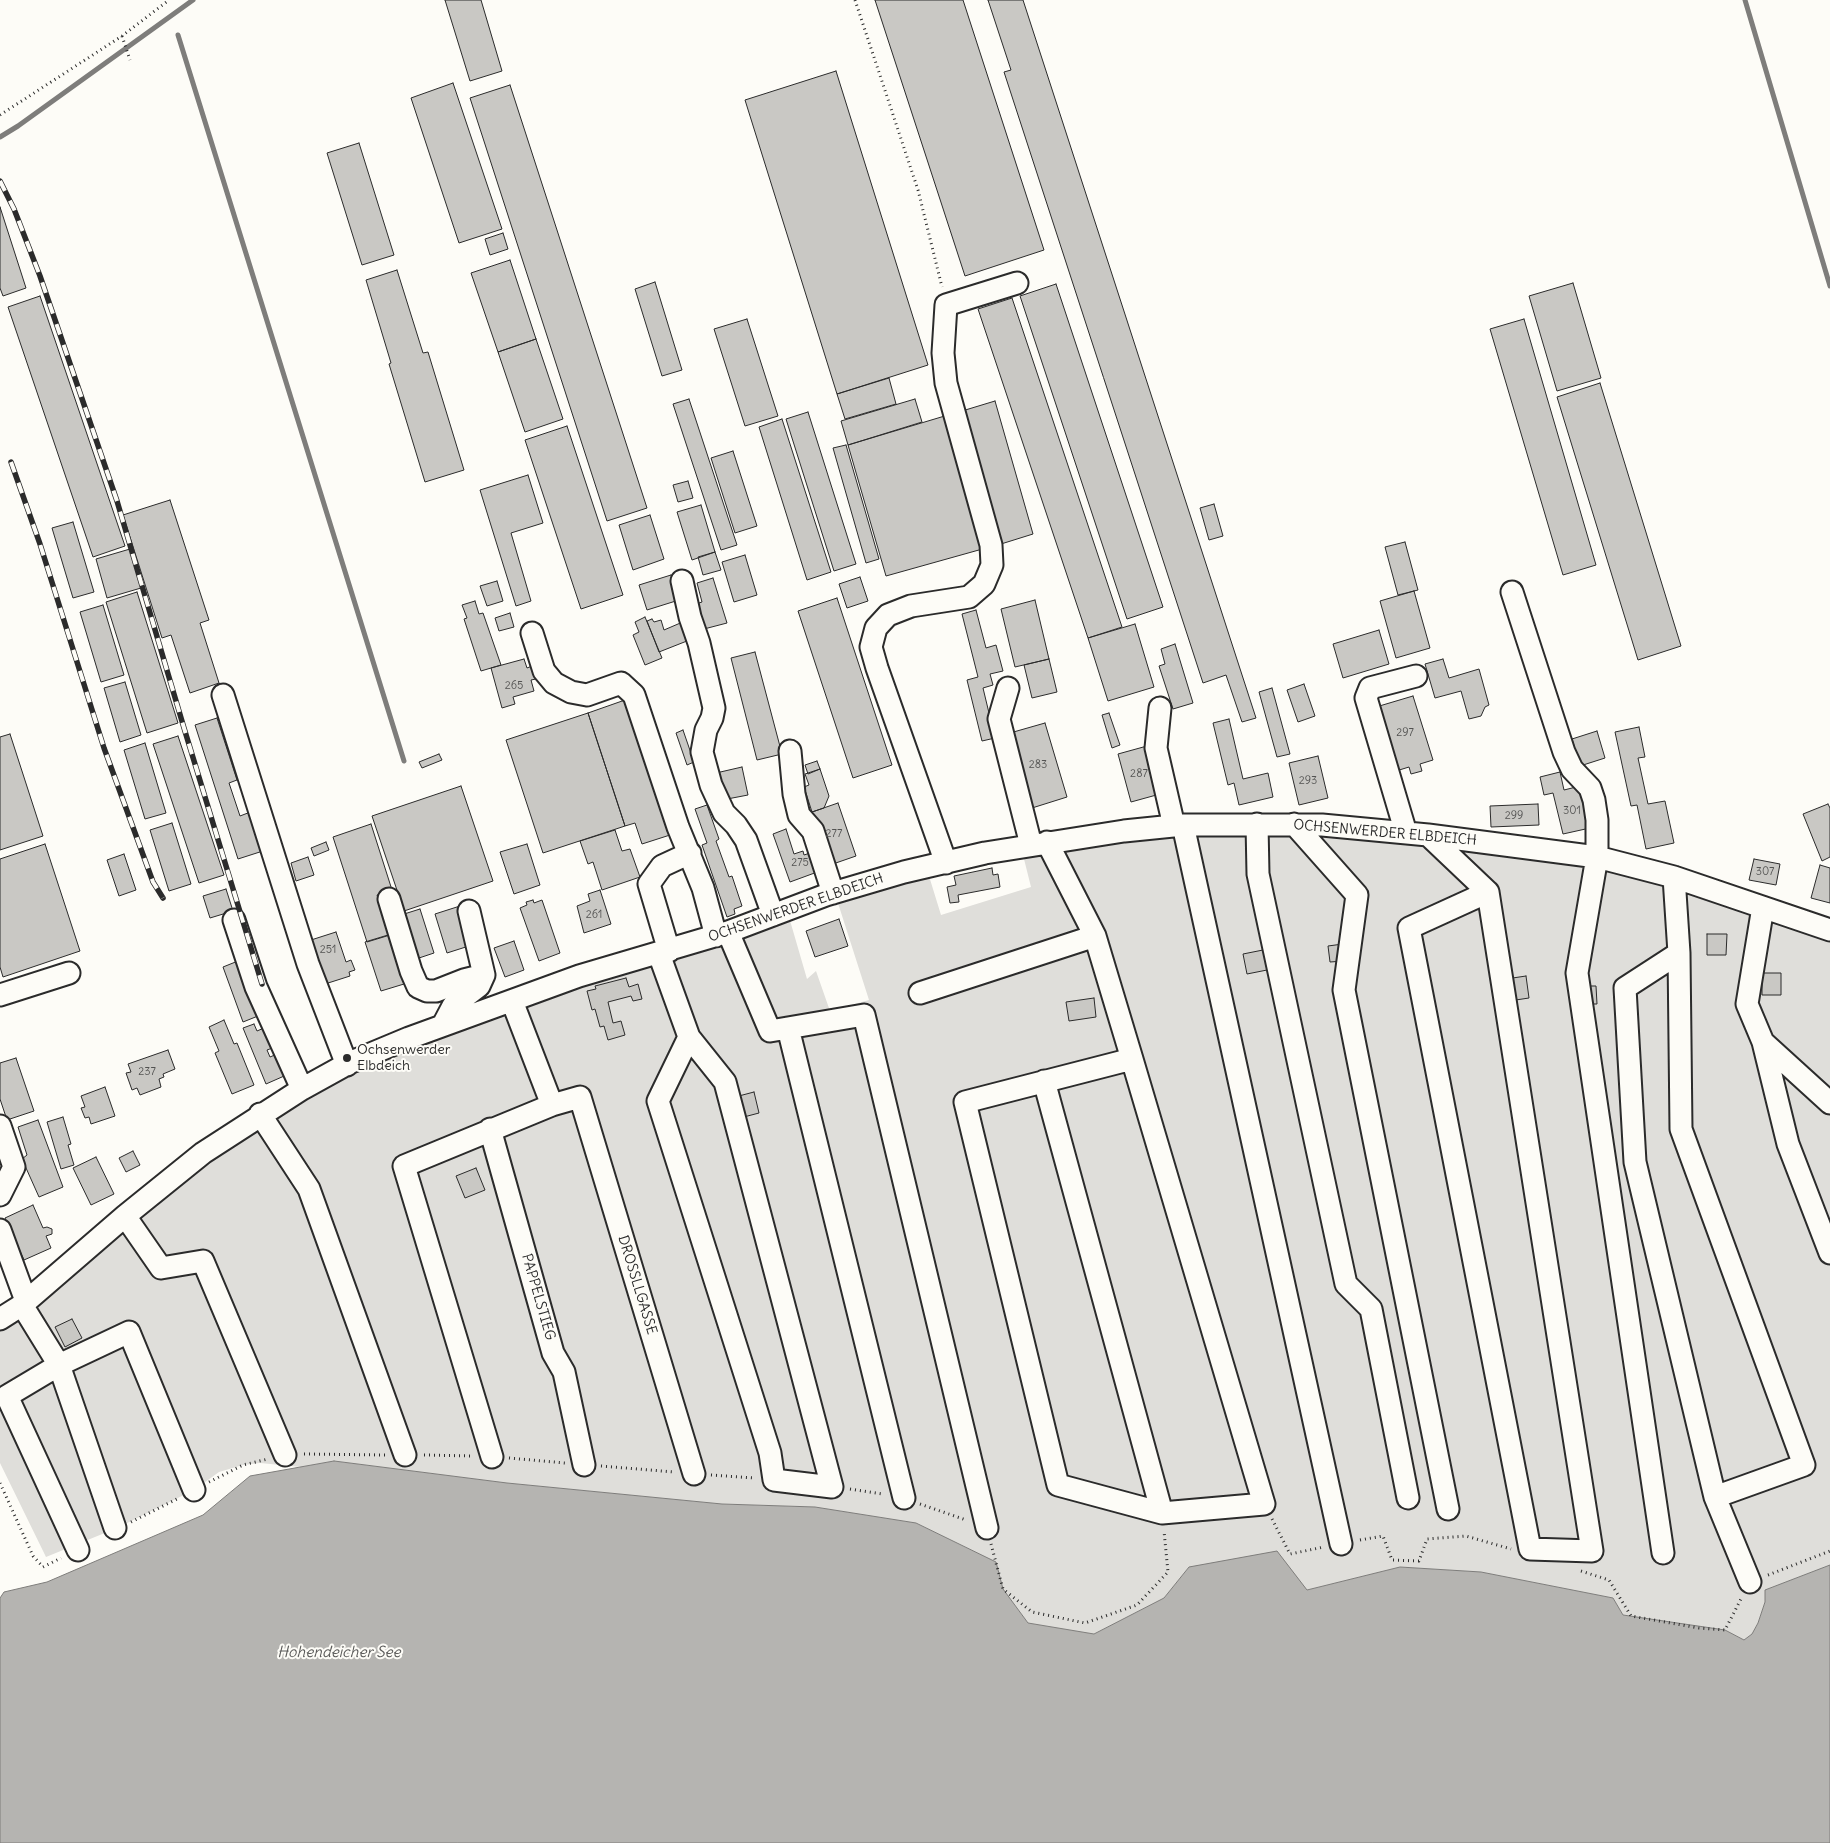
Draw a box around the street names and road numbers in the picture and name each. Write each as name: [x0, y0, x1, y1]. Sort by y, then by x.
street label: OCHSENWERDER ELBDEICH: [1293, 817, 1477, 849]
street label: OCHSENWERDER ELBDEICH: [706, 870, 886, 946]
street label: DROSSLLGASSE: [614, 1233, 660, 1337]
street label: PAPPELSTIEG: [518, 1252, 558, 1342]

